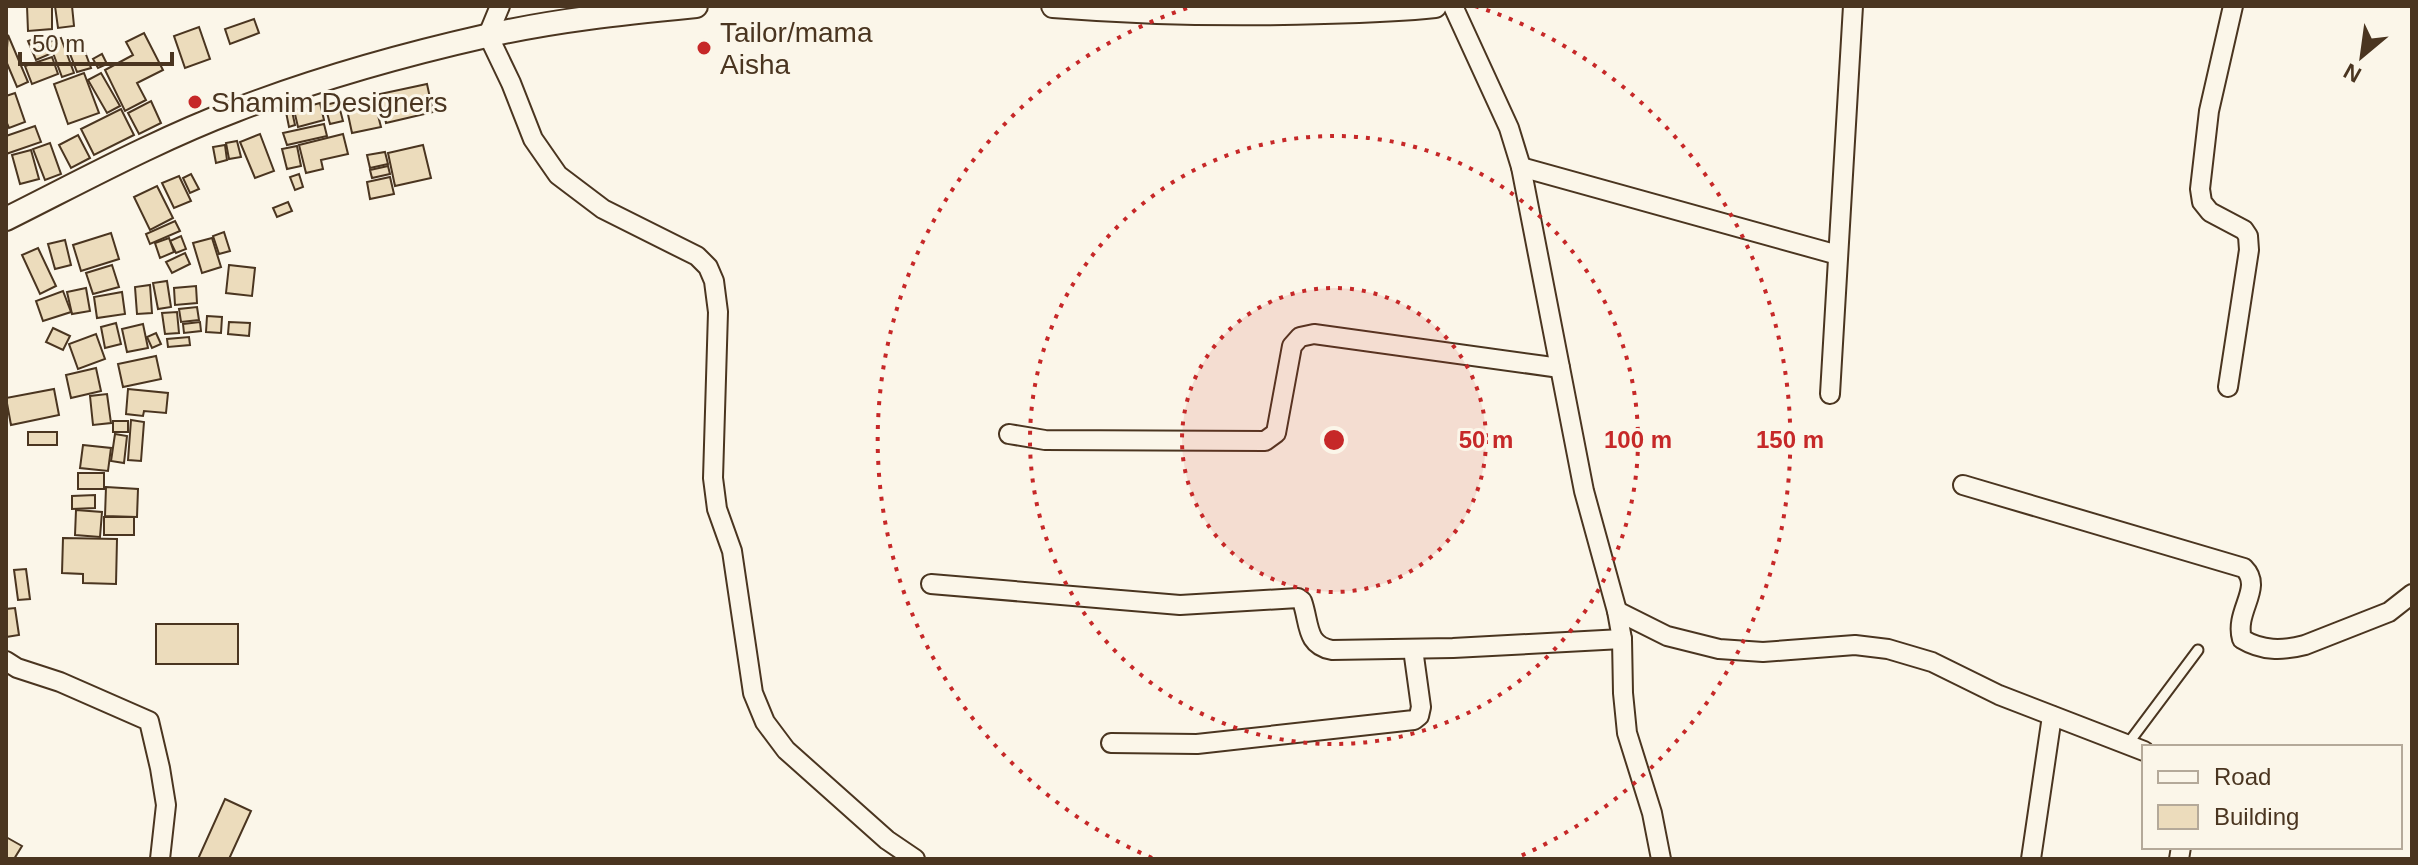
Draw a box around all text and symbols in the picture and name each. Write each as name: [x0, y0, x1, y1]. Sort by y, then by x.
scale bar: [20, 16, 172, 66]
north arrow: [2322, 16, 2402, 96]
place label: Tailor/mama Aisha: [720, 17, 873, 80]
text: 50 m: [32, 30, 85, 57]
marker: Tailor/mama Aisha: [695, 39, 713, 57]
text: N: [2340, 58, 2366, 88]
place label: Shamim Designers: [211, 87, 448, 118]
marker: Shamim Designers: [186, 93, 204, 111]
centre of rings: [1320, 426, 1348, 454]
text: 50 m: [1459, 426, 1513, 453]
text: 100 m: [1604, 426, 1672, 453]
text: 150 m: [1756, 426, 1824, 453]
legend: [2142, 745, 2402, 849]
text: Road: [2214, 763, 2271, 790]
text: Building: [2214, 803, 2299, 830]

